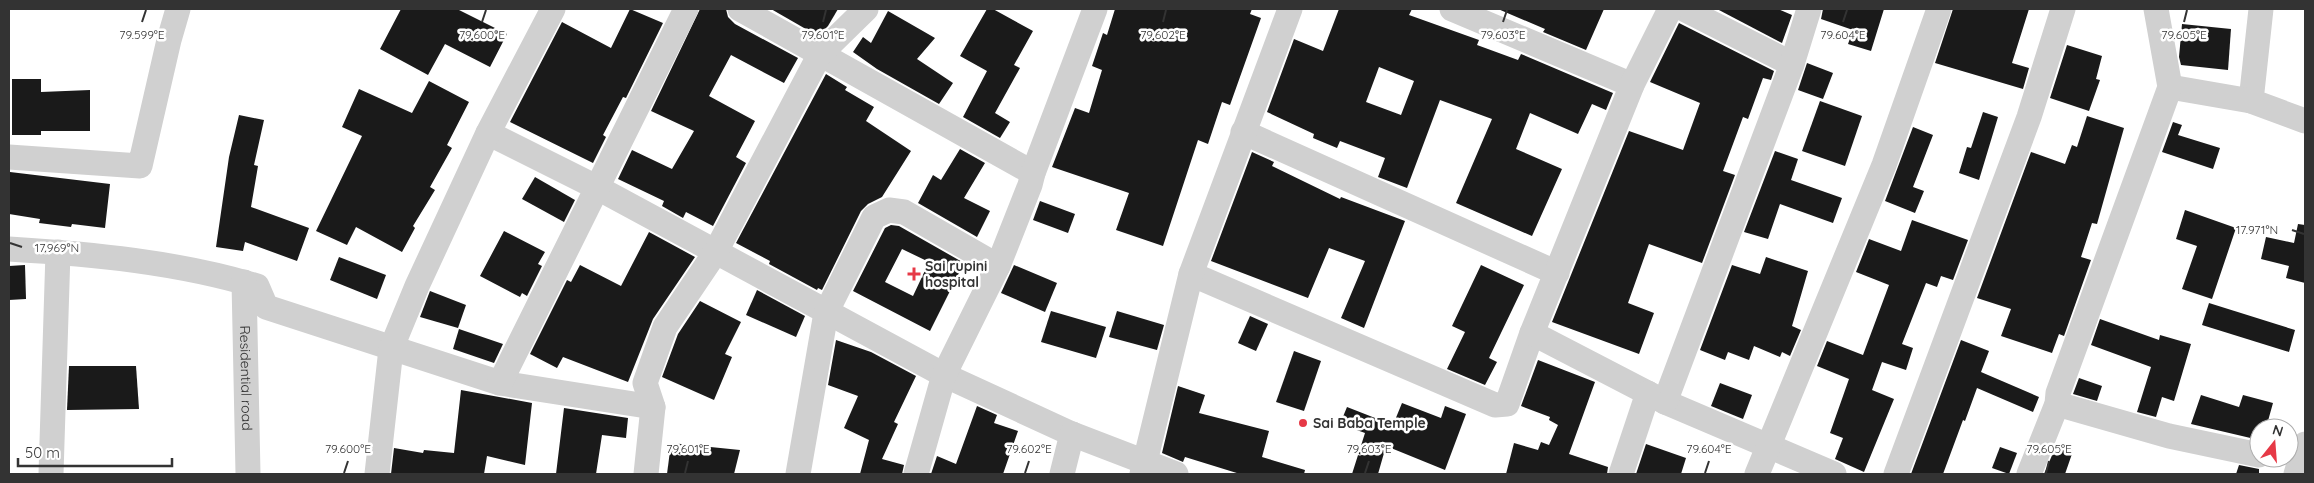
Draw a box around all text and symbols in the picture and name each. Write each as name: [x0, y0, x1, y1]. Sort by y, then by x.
text: 79.599°E: [119, 27, 165, 42]
text: 79.600°E: [459, 27, 505, 42]
text: 79.601°E: [801, 27, 845, 42]
text: 79.602°E: [1140, 27, 1186, 42]
text: 79.603°E: [1480, 27, 1526, 42]
text: 79.604°E: [1820, 27, 1866, 42]
text: 79.605°E: [2161, 27, 2207, 42]
text: 17.971°N: [2236, 222, 2278, 237]
text: 17.969°N: [35, 240, 79, 255]
place label: Sai rupini hospital: [925, 257, 987, 291]
marker: Sai rupini hospital: [907, 267, 921, 281]
street label: Residential road: [236, 325, 256, 431]
place label: Sai Baba Temple: [1313, 414, 1426, 432]
marker: Sai Baba Temple: [1297, 417, 1309, 429]
north arrow: [2249, 418, 2299, 468]
text: N: [2270, 420, 2285, 441]
scale bar: [18, 436, 171, 468]
text: 79.600°E: [325, 441, 371, 456]
text: 79.601°E: [666, 441, 710, 456]
text: 79.602°E: [1006, 441, 1052, 456]
text: 79.603°E: [1346, 441, 1392, 456]
text: 79.604°E: [1686, 441, 1732, 456]
text: 79.605°E: [2026, 441, 2072, 456]
text: 50 m: [25, 443, 60, 462]

